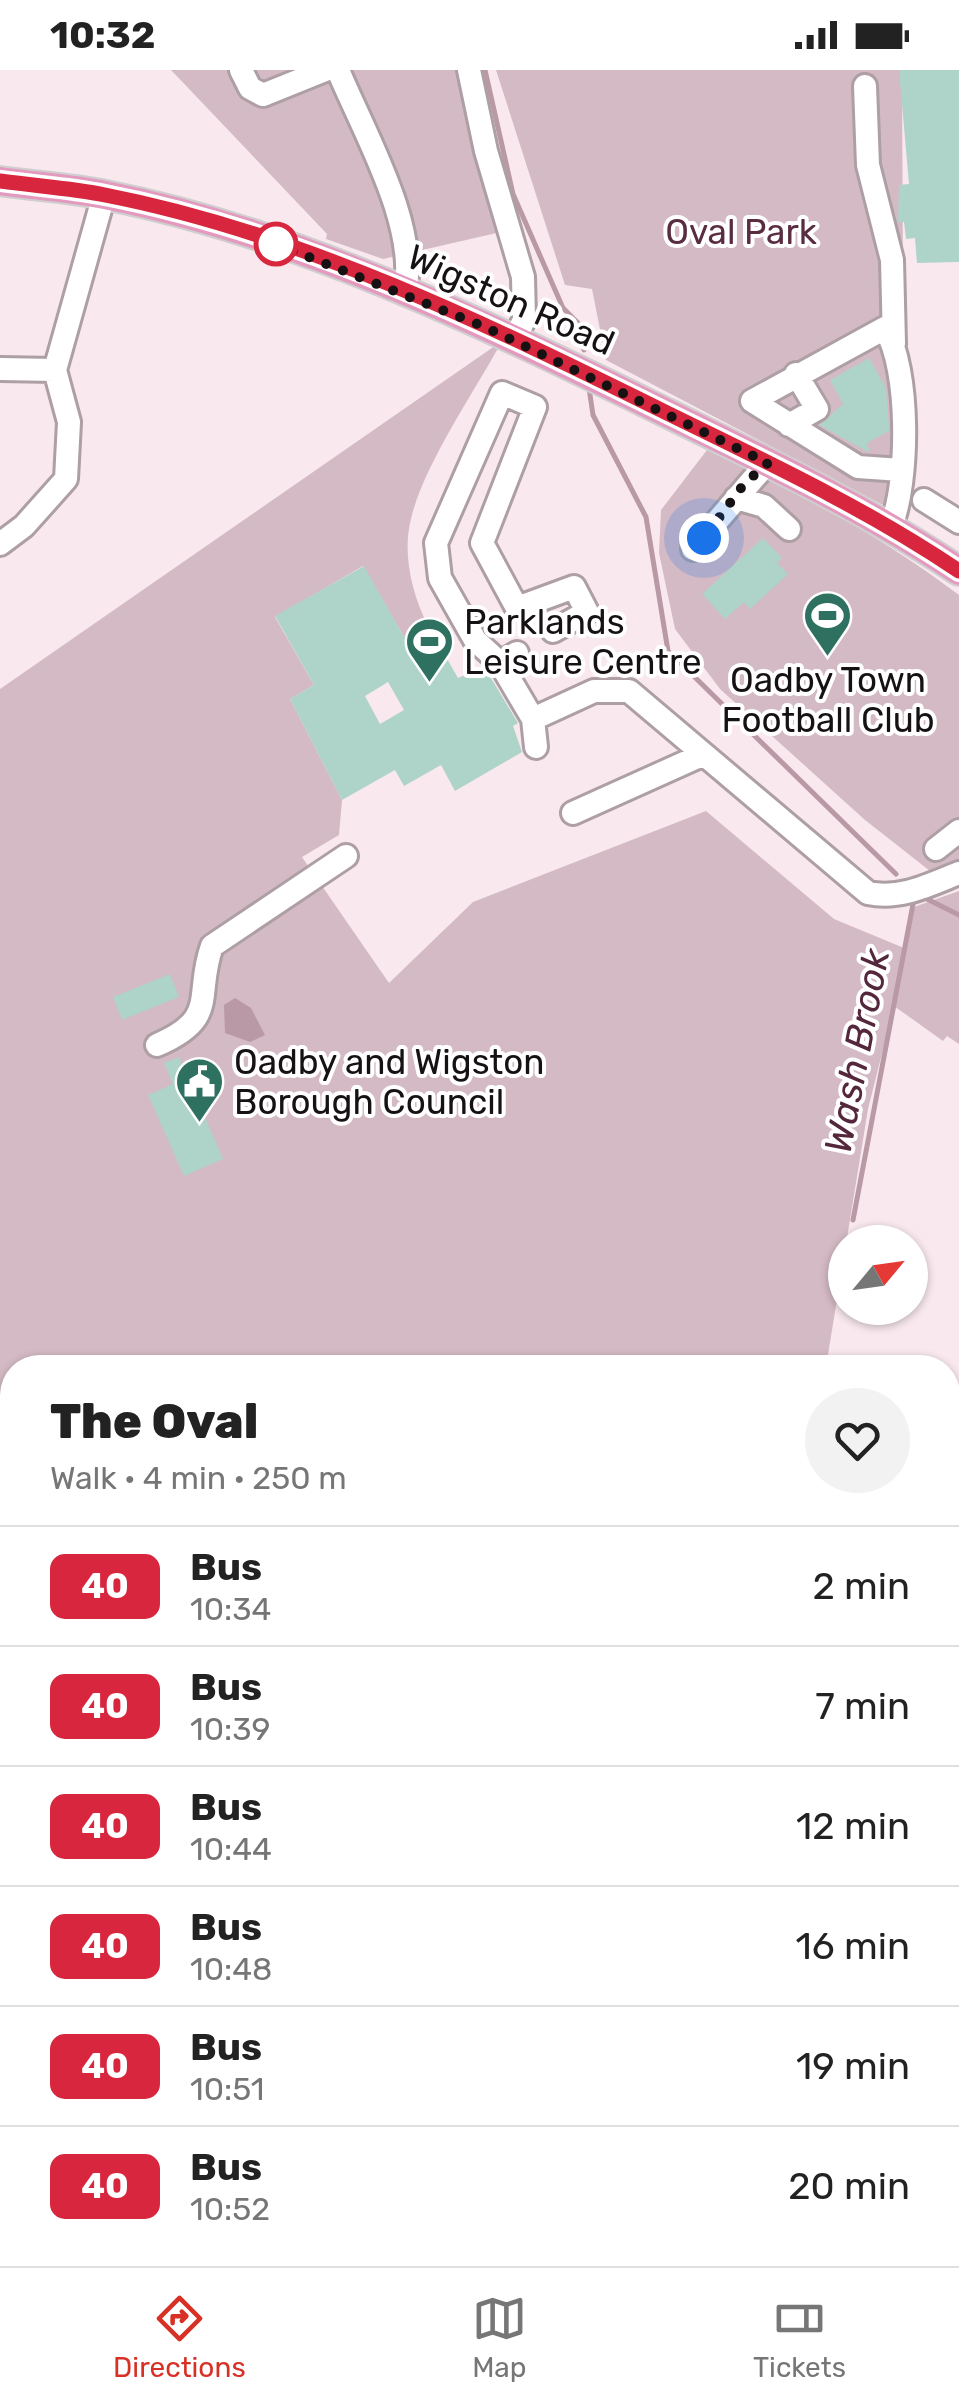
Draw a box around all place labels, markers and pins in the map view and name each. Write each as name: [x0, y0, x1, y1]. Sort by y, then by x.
unlabelled marker: [255, 223, 297, 265]
sports icon: Oadby Town Football Club: [802, 590, 854, 658]
place label: Parklands Leisure Centre: [464, 601, 702, 683]
sports icon: Parklands Leisure Centre: [403, 616, 455, 684]
place label: Oadby Town Football Club: [721, 659, 935, 741]
place label: Oadby and Wigston Borough Council: [234, 1041, 545, 1123]
public building icon: Oadby and Wigston Borough Council: [173, 1056, 225, 1124]

